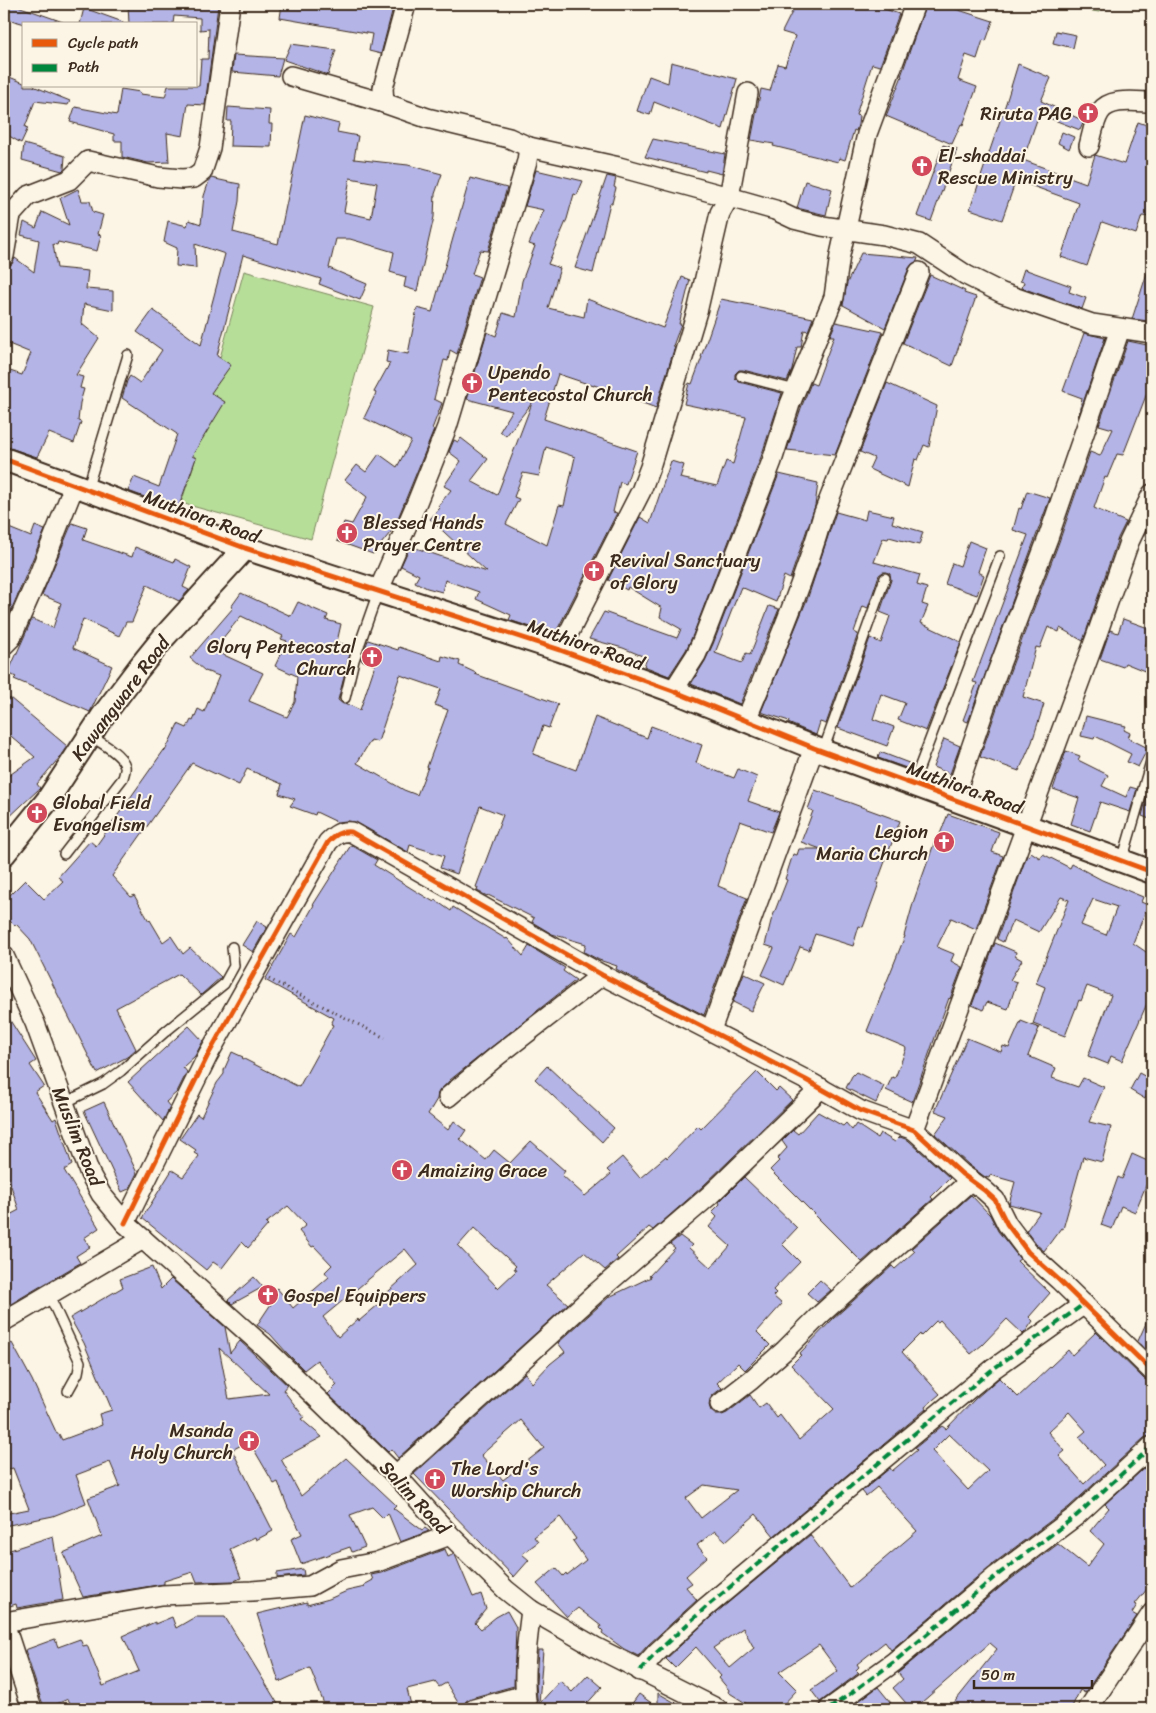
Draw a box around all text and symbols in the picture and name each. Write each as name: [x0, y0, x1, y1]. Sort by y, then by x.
legend: [22, 22, 198, 88]
text: Cycle path: [68, 30, 139, 56]
text: Path: [68, 54, 99, 80]
place label: Riruta PAG: [980, 97, 1072, 130]
church icon: Riruta PAG: [1076, 101, 1100, 125]
place label: El-shaddai Rescue Ministry: [938, 139, 1073, 194]
church icon: El-shaddai Rescue Ministry: [910, 154, 934, 178]
place label: Upendo Pentecostal Church: [488, 356, 653, 411]
church icon: Upendo Pentecostal Church: [460, 371, 484, 395]
street label: Muthiora Road: [139, 480, 266, 553]
place label: Blessed Hands Prayer Centre: [363, 506, 484, 561]
church icon: Blessed Hands Prayer Centre: [335, 521, 359, 545]
place label: Revival Sanctuary of Glory: [610, 544, 760, 599]
church icon: Revival Sanctuary of Glory: [582, 559, 606, 583]
street label: Muthiora Road: [523, 609, 651, 681]
street label: Kawangware Road: [62, 627, 180, 768]
place label: Glory Pentecostal Church: [207, 630, 357, 685]
church icon: Glory Pentecostal Church: [360, 645, 384, 669]
street label: Muthiora Road: [902, 751, 1029, 824]
place label: Global Field Evangelism: [53, 786, 152, 841]
church icon: Global Field Evangelism: [25, 801, 49, 825]
place label: Legion Maria Church: [816, 815, 928, 870]
church icon: Legion Maria Church: [932, 830, 956, 854]
street label: Muslim Road: [43, 1081, 113, 1193]
place label: Amaizing Grace: [417, 1154, 548, 1187]
church icon: Amaizing Grace: [390, 1158, 414, 1182]
place label: Gospel Equippers: [284, 1279, 426, 1312]
church icon: Gospel Equippers: [256, 1283, 280, 1307]
place label: Msanda Holy Church: [130, 1414, 233, 1469]
church icon: Msanda Holy Church: [237, 1429, 261, 1453]
street label: Salim Road: [371, 1452, 459, 1544]
place label: The Lord's Worship Church: [451, 1452, 581, 1507]
church icon: The Lord's Worship Church: [423, 1467, 447, 1491]
scale bar: [974, 1658, 1091, 1690]
text: 50 m: [981, 1662, 1016, 1688]

